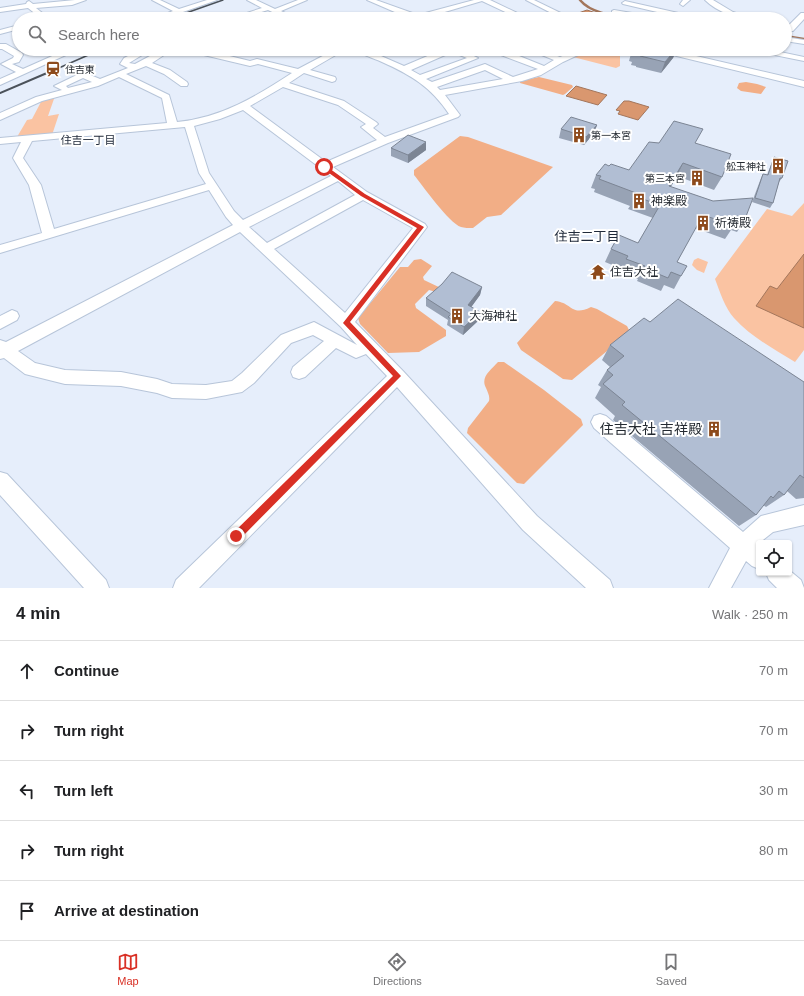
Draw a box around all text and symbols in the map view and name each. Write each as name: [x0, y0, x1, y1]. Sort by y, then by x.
search box: [12, 12, 792, 56]
icon: search: [26, 23, 48, 45]
text: Search here: [58, 26, 140, 43]
station icon: 住吉東: [44, 60, 62, 78]
place label: 住吉東: [65, 64, 95, 75]
building icon: 第一本宮: [570, 126, 588, 144]
place label: 第一本宮: [591, 130, 631, 141]
district label: 住吉一丁目: [61, 134, 116, 146]
building icon: 舩玉神社: [769, 157, 787, 175]
route start: [315, 158, 333, 176]
place label: 舩玉神社: [726, 161, 766, 172]
building icon: 第三本宮: [688, 169, 706, 187]
place label: 第三本宮: [645, 173, 685, 184]
building icon: 神楽殿: [630, 192, 648, 210]
place label: 神楽殿: [651, 194, 687, 208]
building icon: 祈祷殿: [694, 214, 712, 232]
place label: 祈祷殿: [715, 216, 751, 230]
district label: 住吉二丁目: [554, 229, 620, 244]
temple icon: 住吉大社: [589, 263, 607, 281]
place label: 住吉大社: [610, 265, 658, 279]
building icon: 大海神社: [448, 307, 466, 325]
place label: 大海神社: [469, 309, 517, 323]
building icon: 住吉大社 吉祥殿: [705, 420, 723, 438]
place label: 住吉大社 吉祥殿: [600, 421, 702, 437]
route end: [227, 527, 245, 545]
map controls: [756, 540, 792, 576]
button: locate: [756, 540, 792, 576]
text: 4 min: [16, 604, 60, 623]
text: Walk · 250 m: [712, 607, 788, 622]
icon: ahead: [16, 660, 38, 682]
text: Continue: [54, 662, 119, 679]
text: 70 m: [759, 663, 788, 678]
icon: right: [16, 720, 38, 742]
text: Turn right: [54, 722, 124, 739]
text: 70 m: [759, 723, 788, 738]
icon: left: [16, 780, 38, 802]
text: Turn left: [54, 782, 113, 799]
text: 30 m: [759, 783, 788, 798]
icon: right: [16, 840, 38, 862]
text: Turn right: [54, 842, 124, 859]
text: 80 m: [759, 843, 788, 858]
icon: arrive: [16, 900, 38, 922]
text: Arrive at destination: [54, 902, 199, 919]
tab: Map: [117, 951, 139, 987]
tab: Directions: [373, 951, 422, 987]
tab: Saved: [656, 951, 687, 987]

